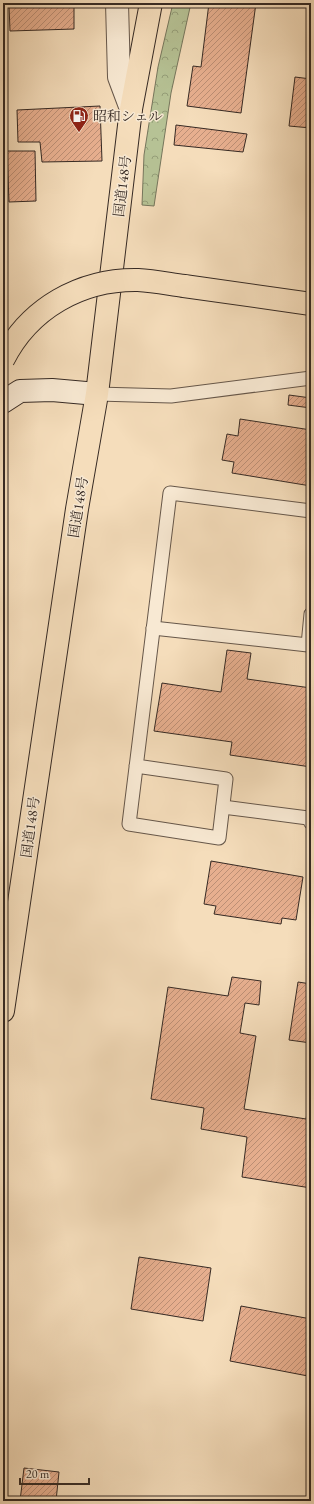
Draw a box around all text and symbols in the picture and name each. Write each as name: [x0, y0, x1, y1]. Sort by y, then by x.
fuel station icon: 昭和シェル: [68, 105, 90, 133]
place label: 昭和シェル: [93, 107, 163, 125]
street label: 国道148号: [109, 154, 135, 218]
street label: 国道148号: [64, 475, 92, 539]
street label: 国道148号: [17, 795, 43, 859]
scale bar: [20, 1460, 89, 1486]
text: 20 m: [26, 1466, 50, 1482]

